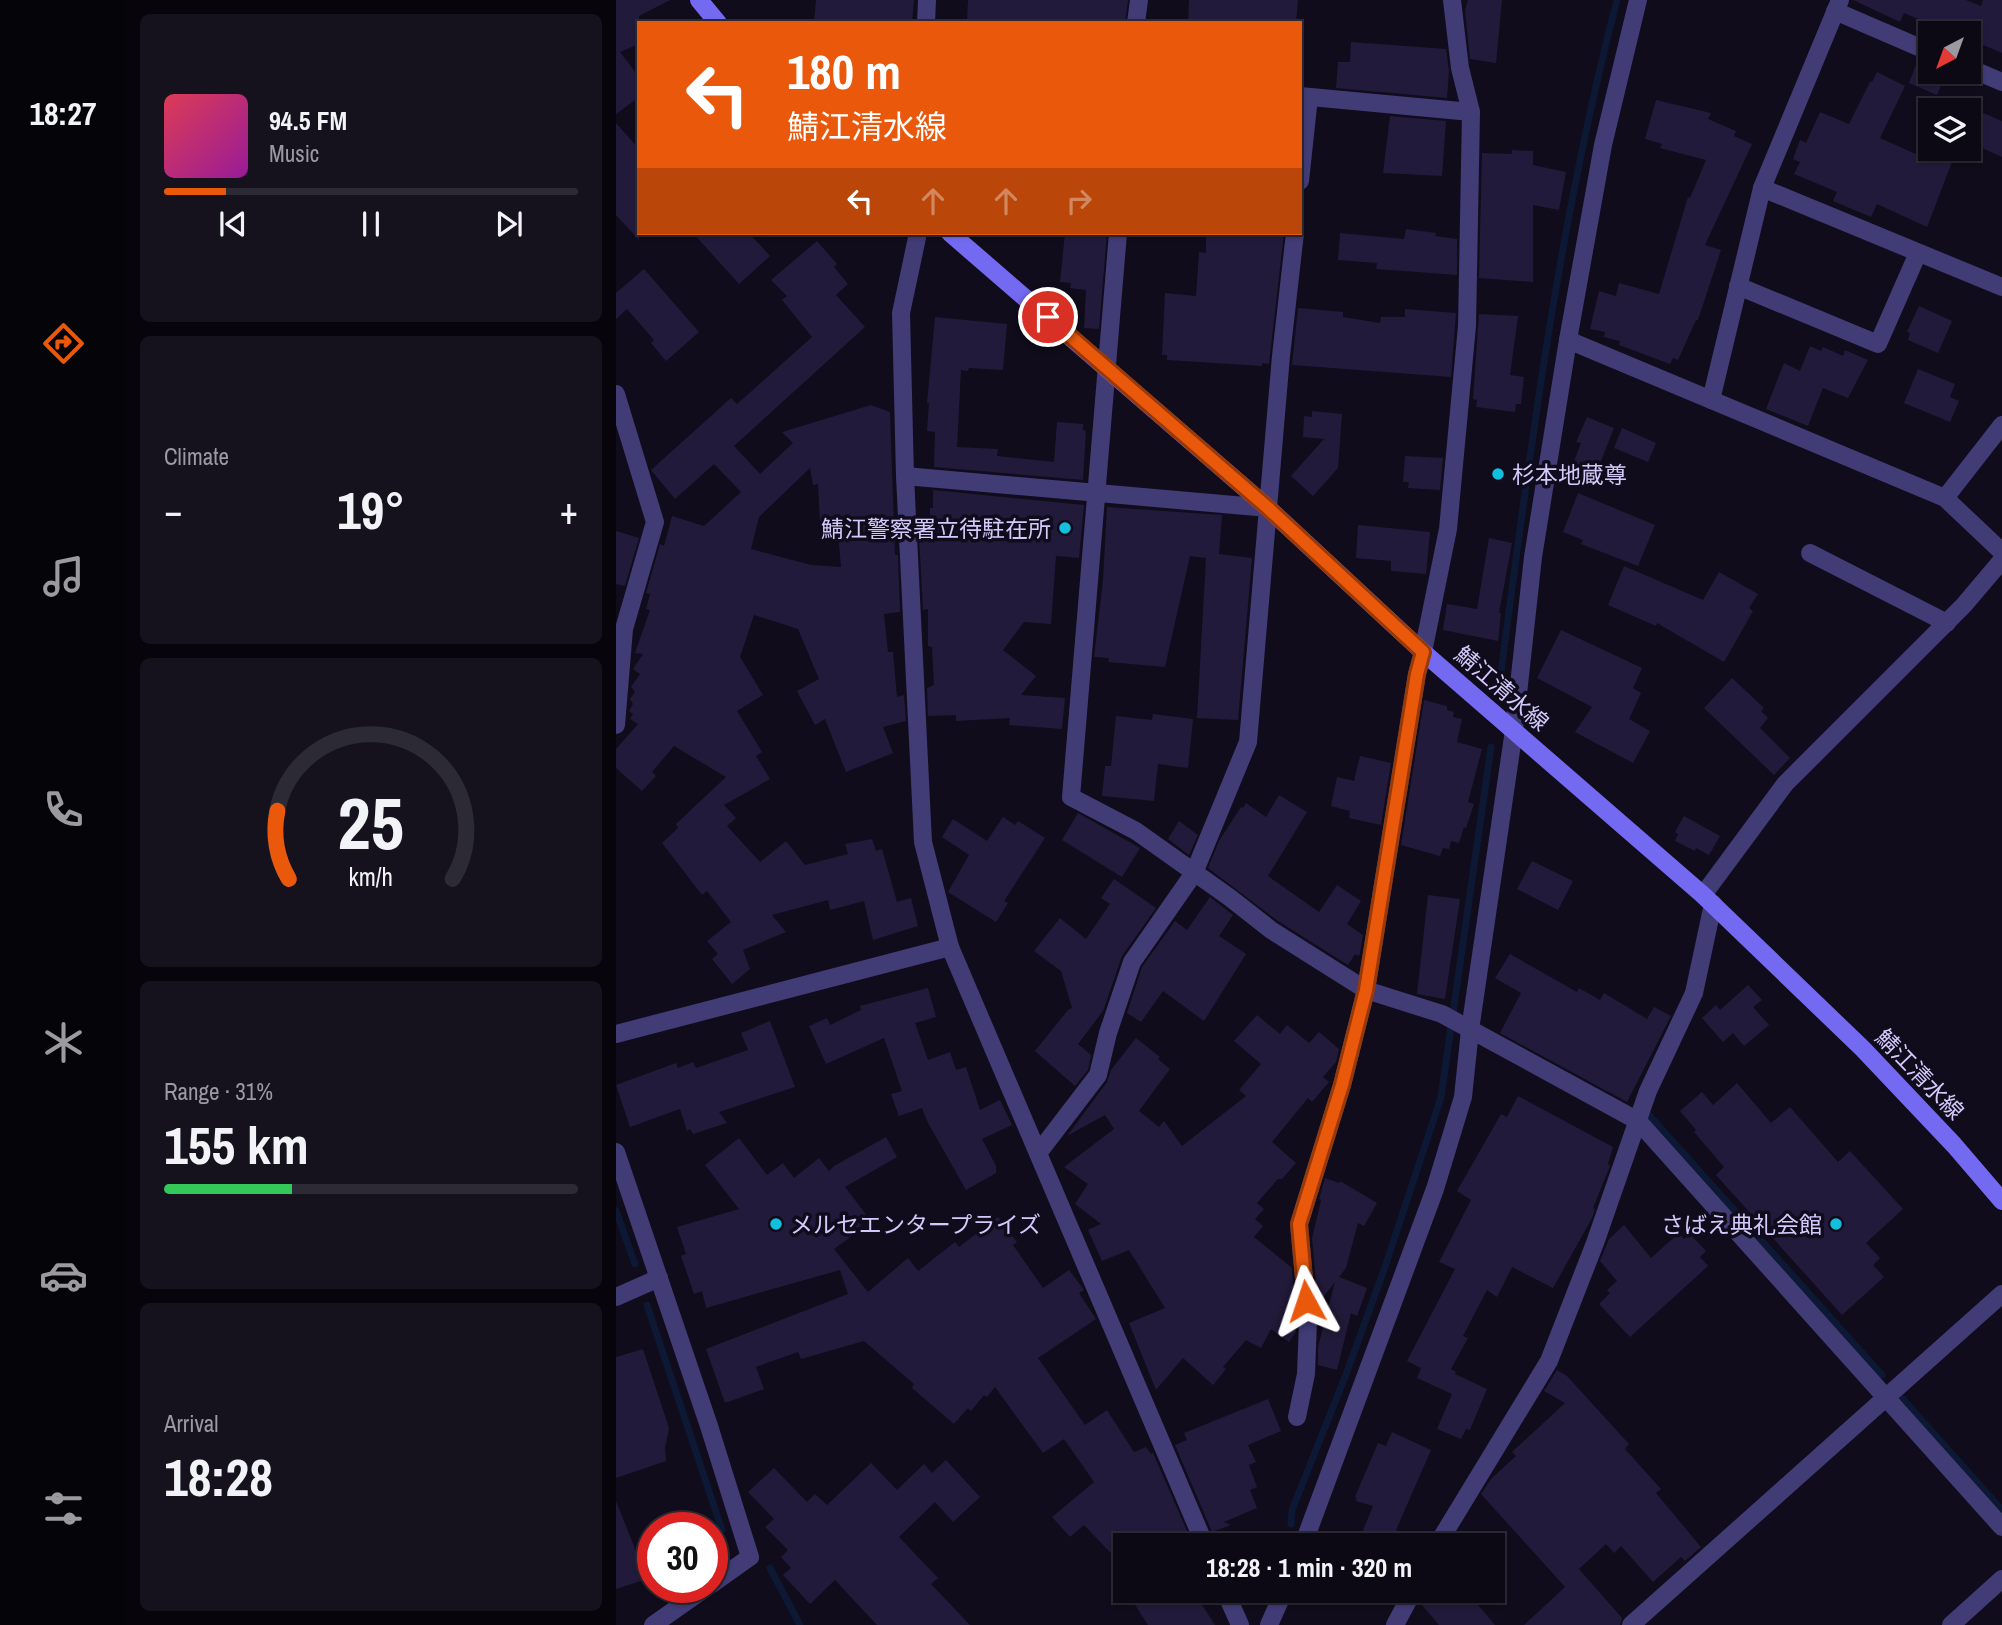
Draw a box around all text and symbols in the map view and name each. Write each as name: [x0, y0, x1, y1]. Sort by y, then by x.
north arrow: [1918, 21, 1981, 84]
map controls: [1918, 21, 1981, 161]
text: 180 m: [787, 38, 901, 104]
icon: left: [672, 49, 763, 140]
text: 18:27: [29, 92, 97, 135]
button: layers: [1918, 98, 1981, 161]
text: 94.5 FM: [269, 103, 347, 138]
text: 鯖江清水線: [787, 105, 947, 148]
text: Music: [269, 138, 319, 169]
icon: left: [841, 182, 879, 220]
icon: ahead: [914, 182, 952, 220]
icon: ahead: [987, 182, 1025, 220]
icon: right: [1060, 182, 1098, 220]
icon: previous: [214, 205, 252, 243]
icon: pause: [352, 205, 390, 243]
icon: next: [490, 205, 528, 243]
pin: [1018, 287, 1078, 347]
icon: arrive: [1029, 298, 1067, 336]
icon: directions: [39, 319, 88, 368]
text: Climate: [164, 441, 229, 472]
place label: 杉本地蔵尊: [1512, 459, 1627, 490]
marker: 杉本地蔵尊: [1490, 466, 1506, 482]
text: 19°: [337, 475, 405, 545]
text: −: [164, 485, 182, 536]
text: +: [560, 485, 578, 536]
place label: 鯖江警察署立待駐在所: [821, 513, 1051, 544]
marker: 鯖江警察署立待駐在所: [1057, 520, 1073, 536]
icon: music: [39, 552, 88, 601]
street label: 鯖江清水線: [1448, 639, 1556, 737]
text: 25: [338, 774, 404, 872]
icon: phone: [39, 785, 88, 834]
text: km/h: [349, 859, 393, 893]
icon: climate: [39, 1018, 88, 1067]
street label: 鯖江清水線: [1869, 1022, 1971, 1126]
text: Range · 31%: [164, 1076, 273, 1107]
text: 155 km: [164, 1110, 309, 1180]
place label: メルセエンタープライズ: [790, 1209, 1041, 1240]
place label: さばえ典礼会館: [1661, 1209, 1822, 1240]
marker: メルセエンタープライズ: [768, 1216, 784, 1232]
marker: さばえ典礼会館: [1828, 1216, 1844, 1232]
icon: car: [39, 1251, 88, 1300]
position arrow: [1269, 1264, 1343, 1338]
text: Arrival: [164, 1408, 219, 1439]
text: 18:28: [164, 1442, 273, 1512]
icon: filters: [39, 1484, 88, 1533]
speed limit sign: 30: [637, 1512, 728, 1603]
text: 18:28 · 1 min · 320 m: [1206, 1550, 1412, 1585]

